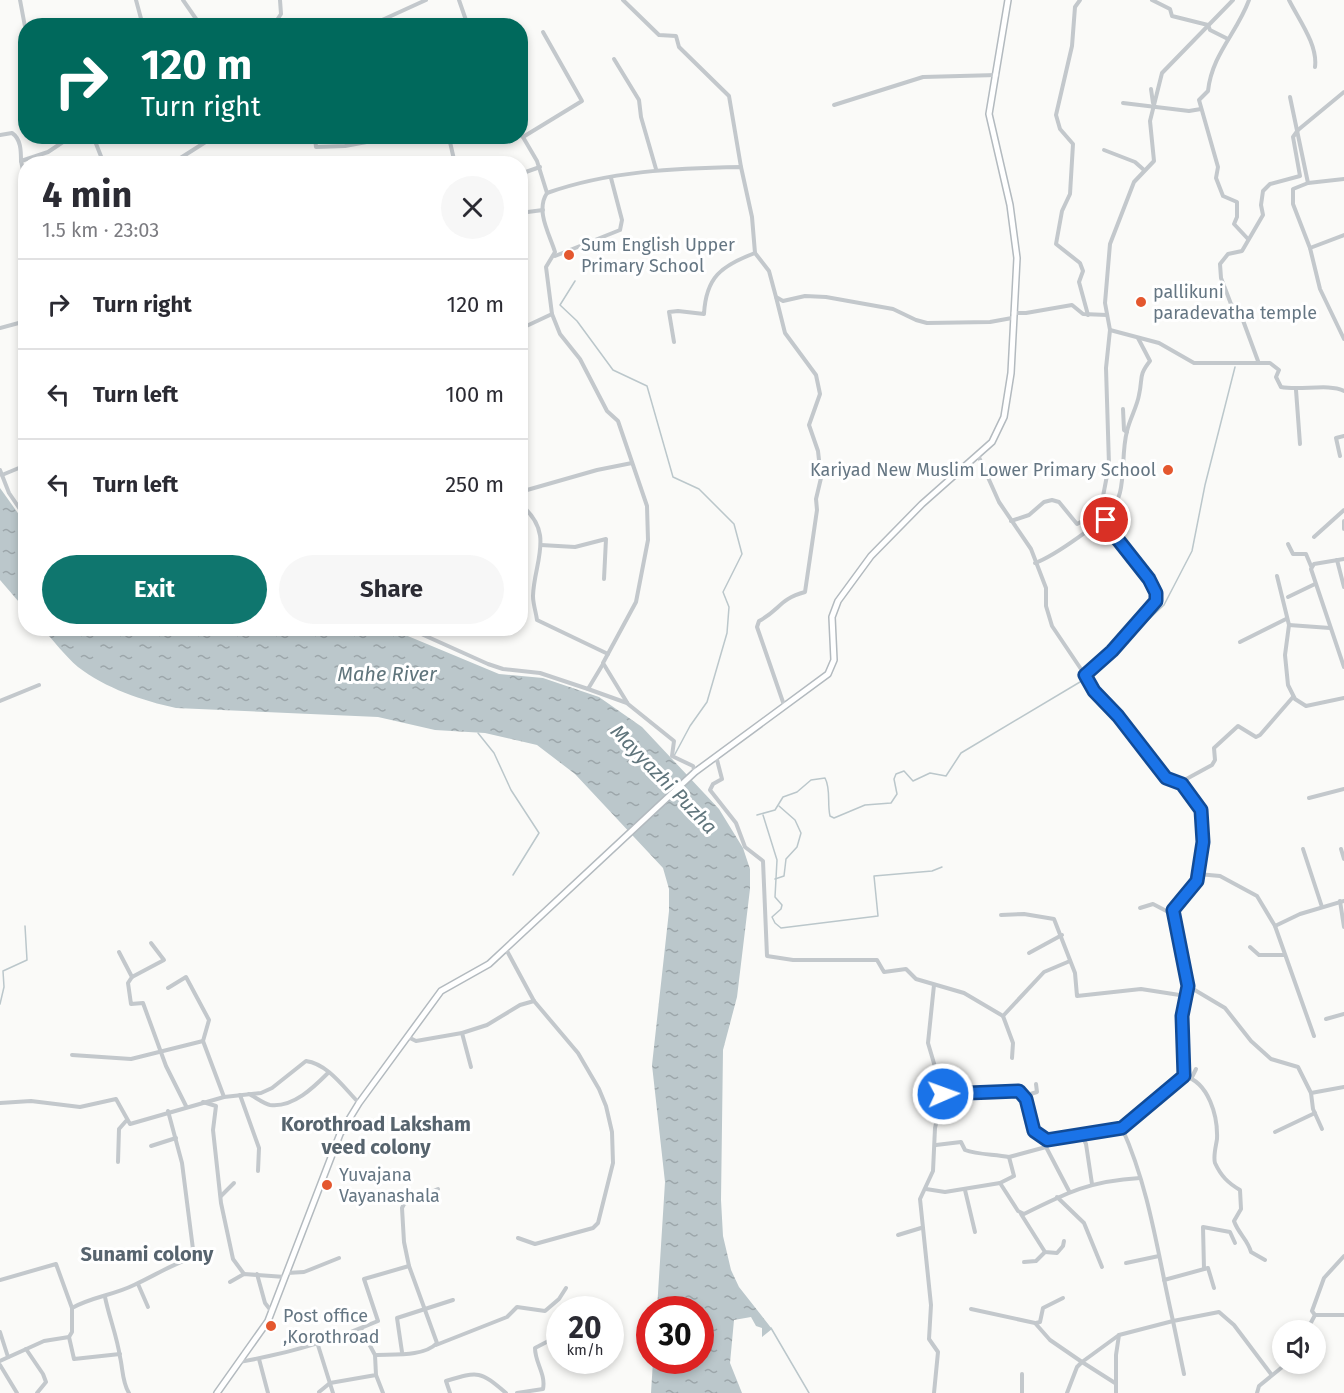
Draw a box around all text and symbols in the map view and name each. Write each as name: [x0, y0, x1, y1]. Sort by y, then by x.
text: 120 m: [141, 40, 252, 90]
icon: right: [42, 42, 120, 120]
text: Turn right: [141, 91, 261, 123]
text: 4 min: [42, 173, 132, 217]
button: close: [441, 176, 504, 239]
text: 1.5 km · 23:03: [42, 218, 159, 242]
place label: Sum English Upper Primary School: [581, 234, 735, 277]
marker: Sum English Upper Primary School: [562, 248, 576, 262]
place label: pallikuni paradevatha temple: [1153, 281, 1317, 324]
icon: right: [42, 288, 75, 321]
text: Turn right: [93, 291, 192, 318]
text: 120 m: [447, 291, 504, 318]
marker: pallikuni paradevatha temple: [1134, 295, 1148, 309]
icon: left: [42, 378, 75, 411]
text: Turn left: [93, 381, 178, 408]
text: 100 m: [445, 381, 504, 408]
place label: Kariyad New Muslim Lower Primary School: [810, 459, 1156, 481]
marker: Kariyad New Muslim Lower Primary School: [1161, 463, 1175, 477]
icon: left: [42, 468, 75, 501]
text: Turn left: [93, 471, 178, 498]
text: 250 m: [445, 471, 504, 498]
pin: [1080, 494, 1131, 545]
icon: arrive: [1089, 503, 1122, 536]
button: Exit: [42, 555, 267, 624]
button: Share: [279, 555, 504, 624]
water label: Mahe River: [337, 662, 438, 686]
water label: Mayyazhi Puzha: [606, 719, 722, 839]
position arrow: [911, 1062, 975, 1126]
district label: Korothroad Laksham veed colony: [281, 1112, 471, 1159]
place label: Yuvajana Vayanashala: [339, 1164, 440, 1207]
marker: Yuvajana Vayanashala: [320, 1178, 334, 1192]
district label: Sunami colony: [81, 1242, 214, 1266]
speed limit sign: 30: [636, 1296, 714, 1374]
place label: Post office ,Korothroad: [283, 1305, 379, 1348]
text: 20: [568, 1310, 602, 1346]
marker: Post office ,Korothroad: [264, 1319, 278, 1333]
map controls: [1272, 1320, 1326, 1374]
button: sound: [1272, 1320, 1326, 1374]
text: km/h: [566, 1341, 604, 1359]

